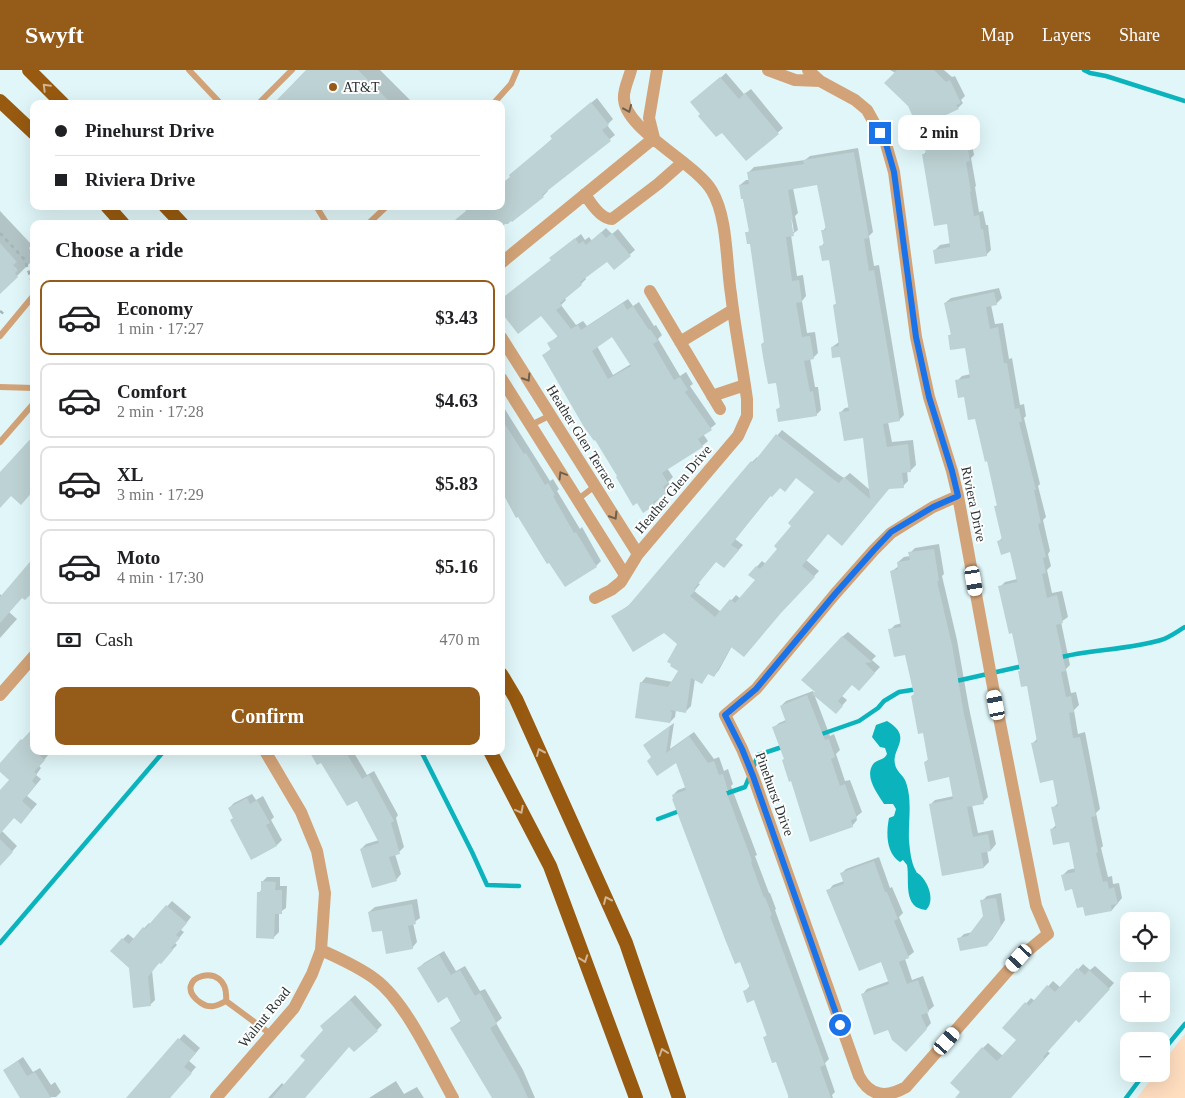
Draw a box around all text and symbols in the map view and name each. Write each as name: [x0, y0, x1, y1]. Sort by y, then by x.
text: Swyft: [25, 22, 84, 48]
text: Map: [981, 25, 1014, 45]
text: Layers: [1042, 25, 1091, 45]
text: Share: [1119, 25, 1160, 45]
place label: AT&T: [343, 80, 380, 95]
marker: AT&T: [327, 81, 339, 93]
one-way arrow: [43, 84, 52, 93]
one-way arrow: [622, 104, 632, 113]
callout: 2 min: [898, 116, 980, 150]
text: Pinehurst Drive: [85, 120, 214, 141]
route end: [869, 122, 891, 144]
text: 2 min: [920, 124, 958, 141]
text: Riviera Drive: [85, 169, 195, 190]
text: Choose a ride: [55, 237, 183, 262]
icon: car: [57, 295, 102, 340]
text: Economy: [117, 298, 193, 319]
text: $3.43: [435, 307, 478, 328]
text: 1 min · 17:27: [117, 320, 204, 337]
one-way arrow: [521, 373, 531, 382]
icon: car: [57, 378, 102, 423]
text: Comfort: [117, 381, 187, 402]
street label: Heather Glen Terrace: [543, 382, 620, 492]
text: $4.63: [435, 390, 478, 411]
text: 2 min · 17:28: [117, 403, 204, 420]
street label: Heather Glen Drive: [632, 442, 715, 536]
icon: car: [57, 461, 102, 506]
text: XL: [117, 464, 143, 485]
street label: Riviera Drive: [958, 465, 989, 543]
one-way arrow: [558, 471, 568, 480]
text: $5.83: [435, 473, 478, 494]
text: 3 min · 17:29: [117, 486, 204, 503]
one-way arrow: [607, 510, 617, 519]
icon: car: [57, 544, 102, 589]
text: Moto: [117, 547, 160, 568]
text: $5.16: [435, 556, 478, 577]
car: [964, 565, 983, 597]
text: 4 min · 17:30: [117, 569, 204, 586]
icon: cash: [55, 626, 83, 654]
text: Cash: [95, 629, 133, 650]
text: 470 m: [440, 631, 480, 648]
button: Confirm: [55, 687, 480, 745]
car: [985, 689, 1006, 721]
one-way arrow: [535, 748, 546, 757]
street label: Pinehurst Drive: [752, 750, 797, 838]
one-way arrow: [514, 805, 524, 814]
one-way arrow: [602, 896, 613, 905]
map controls: [1120, 912, 1170, 1082]
button: locate: [1120, 912, 1170, 962]
car: [1003, 942, 1034, 974]
one-way arrow: [578, 954, 588, 963]
button: +: [1120, 972, 1170, 1022]
street label: Walnut Road: [236, 984, 293, 1050]
route start: [829, 1014, 851, 1036]
car: [931, 1025, 962, 1057]
button: −: [1120, 1032, 1170, 1082]
one-way arrow: [659, 1048, 669, 1057]

